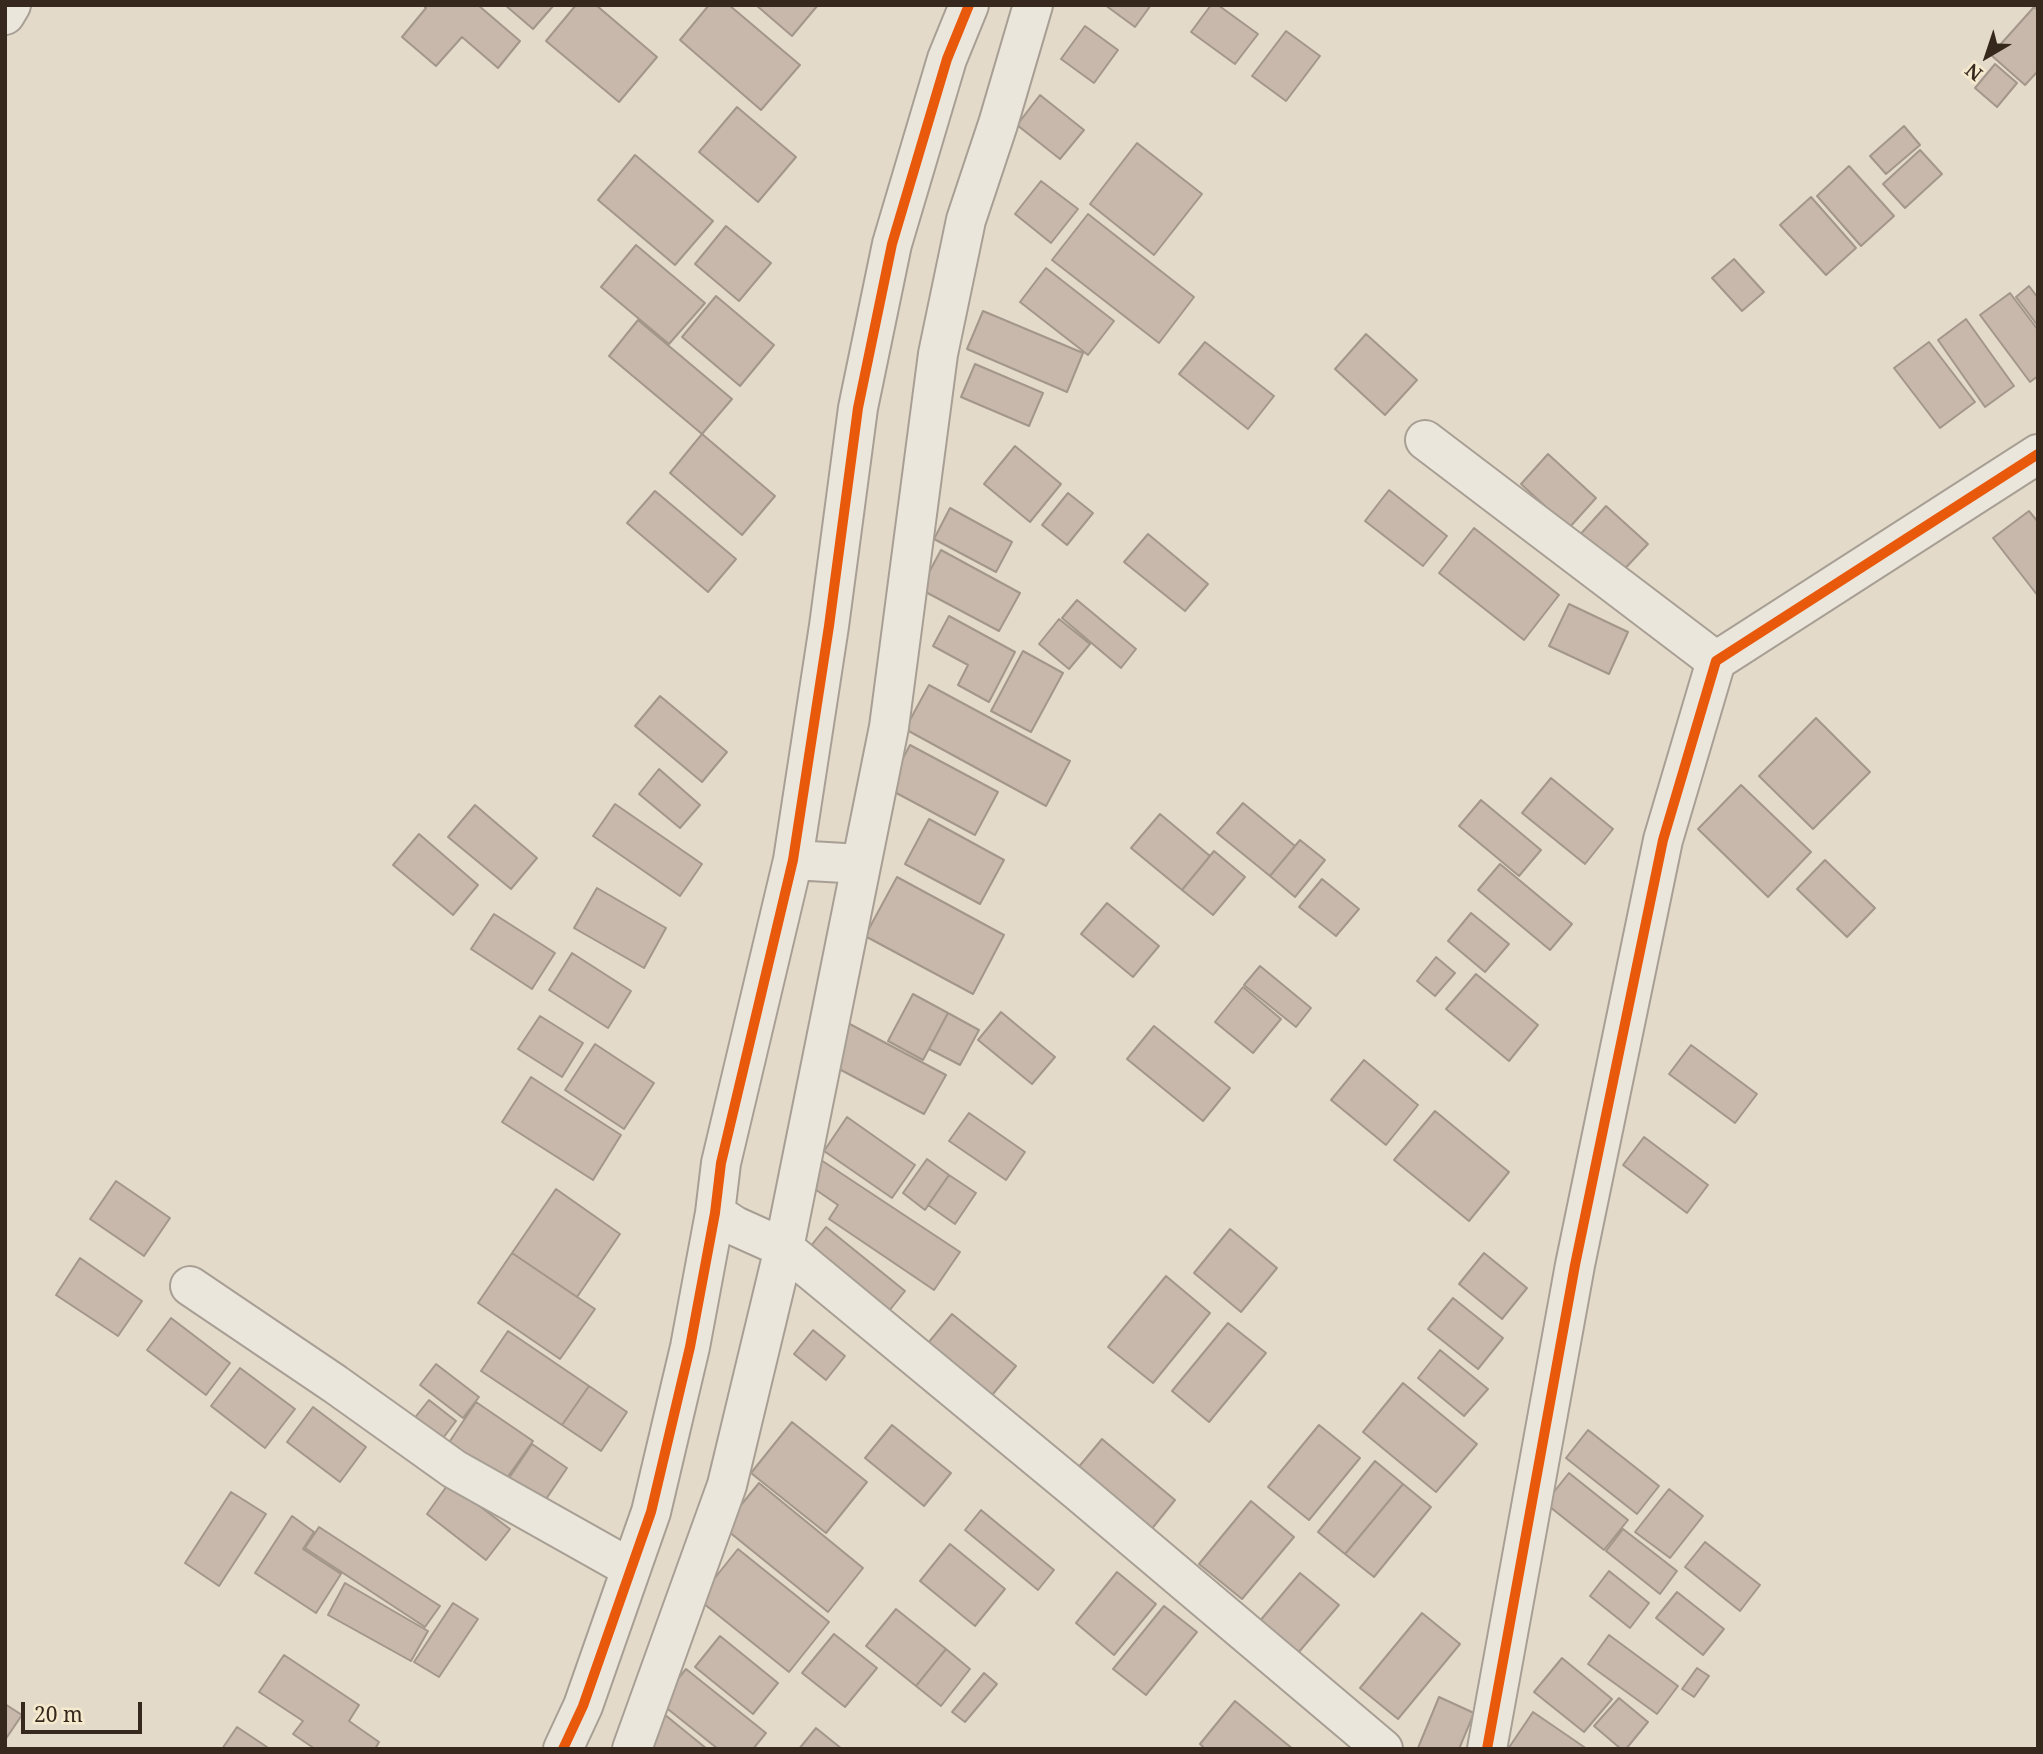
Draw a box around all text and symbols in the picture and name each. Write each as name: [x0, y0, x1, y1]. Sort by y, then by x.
north arrow: [1952, 21, 2022, 91]
text: N: [1960, 58, 1988, 87]
scale bar: [24, 1688, 145, 1732]
text: 20 m: [34, 1700, 83, 1728]

